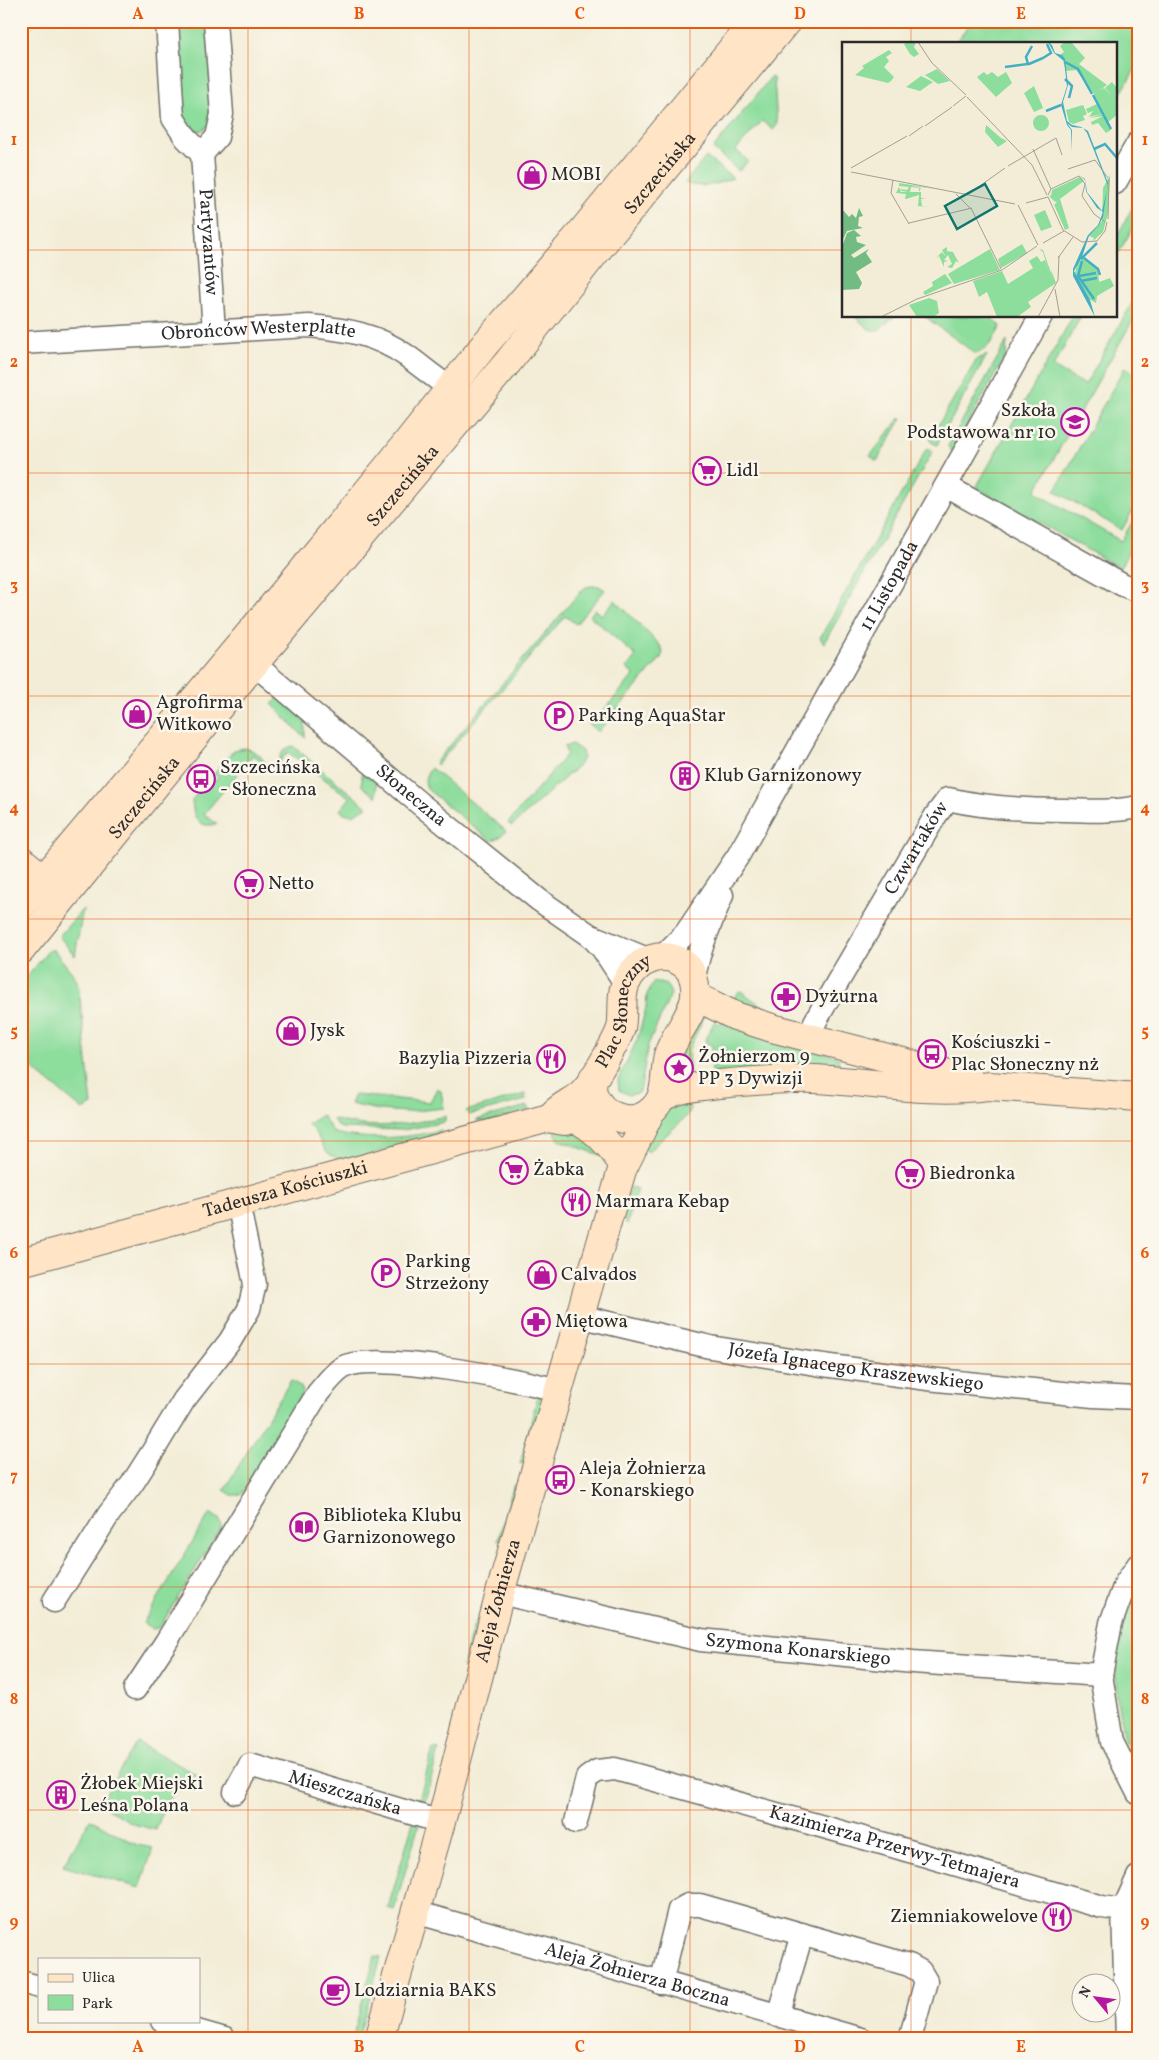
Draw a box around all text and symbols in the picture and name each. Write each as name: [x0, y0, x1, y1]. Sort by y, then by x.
text: A: [132, 4, 144, 26]
text: B: [354, 4, 365, 26]
text: C: [575, 4, 585, 26]
text: D: [794, 4, 806, 26]
text: E: [1016, 4, 1026, 26]
inset map: [842, 42, 1116, 318]
street label: Szczecińska: [618, 127, 703, 221]
text: 1: [11, 130, 17, 152]
text: 1: [1142, 130, 1148, 152]
shop icon: MOBI: [517, 160, 547, 190]
place label: MOBI: [551, 162, 601, 188]
street label: Partyzantów: [191, 188, 225, 297]
street label: Obrońców Westerplatte: [160, 313, 358, 348]
text: 2: [10, 352, 18, 374]
text: 2: [1141, 352, 1149, 374]
place label: Szkoła Podstawowa nr 10: [907, 398, 1056, 446]
school or university icon: Szkoła Podstawowa nr 10: [1060, 407, 1090, 437]
street label: Szczecińska: [361, 439, 446, 533]
supermarket icon: Lidl: [692, 456, 722, 486]
place label: Lidl: [726, 458, 759, 484]
street label: 11 Listopada: [854, 536, 925, 636]
text: 3: [10, 575, 18, 597]
text: 3: [1141, 575, 1149, 597]
place label: Agrofirma Witkowo: [156, 690, 243, 738]
shop icon: Agrofirma Witkowo: [122, 699, 152, 729]
parking icon: Parking AquaStar: [544, 701, 574, 731]
place label: Parking AquaStar: [578, 703, 726, 729]
street label: Szczecińska: [103, 751, 187, 845]
place label: Szczecińska - Słoneczna: [220, 755, 321, 803]
street label: Słoneczna: [370, 759, 452, 833]
building icon: Klub Garnizonowy: [670, 761, 700, 791]
place label: Klub Garnizonowy: [704, 763, 862, 789]
bus stop icon: Szczecińska - Słoneczna: [186, 764, 216, 794]
street label: Czwartaków: [879, 796, 955, 900]
text: 4: [9, 798, 19, 820]
text: 4: [1140, 798, 1150, 820]
supermarket icon: Netto: [234, 869, 264, 899]
place label: Netto: [268, 871, 314, 897]
street label: Plac Słoneczny: [590, 948, 656, 1073]
pharmacy icon: Dyżurna: [771, 982, 801, 1012]
place label: Dyżurna: [805, 984, 878, 1010]
shop icon: Jysk: [276, 1016, 306, 1046]
place label: Jysk: [310, 1018, 345, 1044]
text: 5: [10, 1021, 18, 1043]
text: 5: [1141, 1021, 1149, 1043]
place label: Kościuszki - Plac Słoneczny nż: [951, 1030, 1099, 1078]
bus stop icon: Kościuszki - Plac Słoneczny nż: [917, 1039, 947, 1069]
restaurant icon: Bazylia Pizzeria: [536, 1044, 566, 1074]
place label: Żołnierzom 9 PP 3 Dywizji: [698, 1044, 810, 1092]
place label: Bazylia Pizzeria: [398, 1046, 532, 1072]
place icon: Żołnierzom 9 PP 3 Dywizji: [664, 1053, 694, 1083]
street label: Tadeusza Kościuszki: [200, 1155, 371, 1225]
supermarket icon: Żabka: [499, 1155, 529, 1185]
place label: Żabka: [533, 1157, 584, 1183]
supermarket icon: Biedronka: [895, 1159, 925, 1189]
place label: Biedronka: [929, 1161, 1016, 1187]
restaurant icon: Marmara Kebap: [561, 1187, 591, 1217]
place label: Marmara Kebap: [595, 1189, 730, 1215]
text: 6: [10, 1243, 19, 1265]
text: 6: [1141, 1243, 1150, 1265]
place label: Parking Strzeżony: [405, 1249, 489, 1297]
parking icon: Parking Strzeżony: [371, 1258, 401, 1288]
shop icon: Calvados: [527, 1260, 557, 1290]
place label: Calvados: [561, 1262, 637, 1288]
pharmacy icon: Miętowa: [521, 1307, 551, 1337]
place label: Miętowa: [555, 1309, 628, 1335]
street label: Józefa Ignacego Kraszewskiego: [726, 1337, 985, 1398]
place label: Aleja Żołnierza - Konarskiego: [579, 1456, 706, 1504]
bus stop icon: Aleja Żołnierza - Konarskiego: [545, 1465, 575, 1495]
text: 7: [10, 1466, 18, 1488]
text: 7: [1141, 1466, 1149, 1488]
place label: Biblioteka Klubu Garnizonowego: [323, 1503, 462, 1551]
library icon: Biblioteka Klubu Garnizonowego: [289, 1512, 319, 1542]
street label: Aleja Żołnierza: [469, 1536, 528, 1666]
street label: Szymona Konarskiego: [704, 1628, 892, 1673]
text: 8: [10, 1689, 18, 1711]
text: 8: [1141, 1689, 1149, 1711]
street label: Mieszczańska: [285, 1764, 405, 1823]
place label: Żłobek Miejski Leśna Polana: [80, 1771, 203, 1819]
building icon: Żłobek Miejski Leśna Polana: [46, 1780, 76, 1810]
street label: Kazimierza Przerwy-Tetmajera: [766, 1799, 1023, 1896]
restaurant icon: Ziemniakowelove: [1042, 1902, 1072, 1932]
place label: Ziemniakowelove: [890, 1904, 1038, 1930]
text: 9: [10, 1912, 19, 1934]
text: 9: [1141, 1912, 1150, 1934]
street label: Aleja Żołnierza Boczna: [541, 1936, 733, 2014]
legend: [38, 1958, 200, 2022]
text: Ulica: [82, 1968, 115, 1989]
north arrow: [1072, 1972, 1122, 2022]
cafe icon: Lodziarnia BAKS: [320, 1976, 350, 2006]
place label: Lodziarnia BAKS: [354, 1978, 496, 2004]
text: N: [1075, 1983, 1097, 2001]
text: Park: [82, 1994, 113, 2015]
text: A: [132, 2037, 144, 2059]
text: B: [354, 2037, 365, 2059]
text: C: [575, 2037, 585, 2059]
text: D: [794, 2037, 806, 2059]
text: E: [1016, 2037, 1026, 2059]

